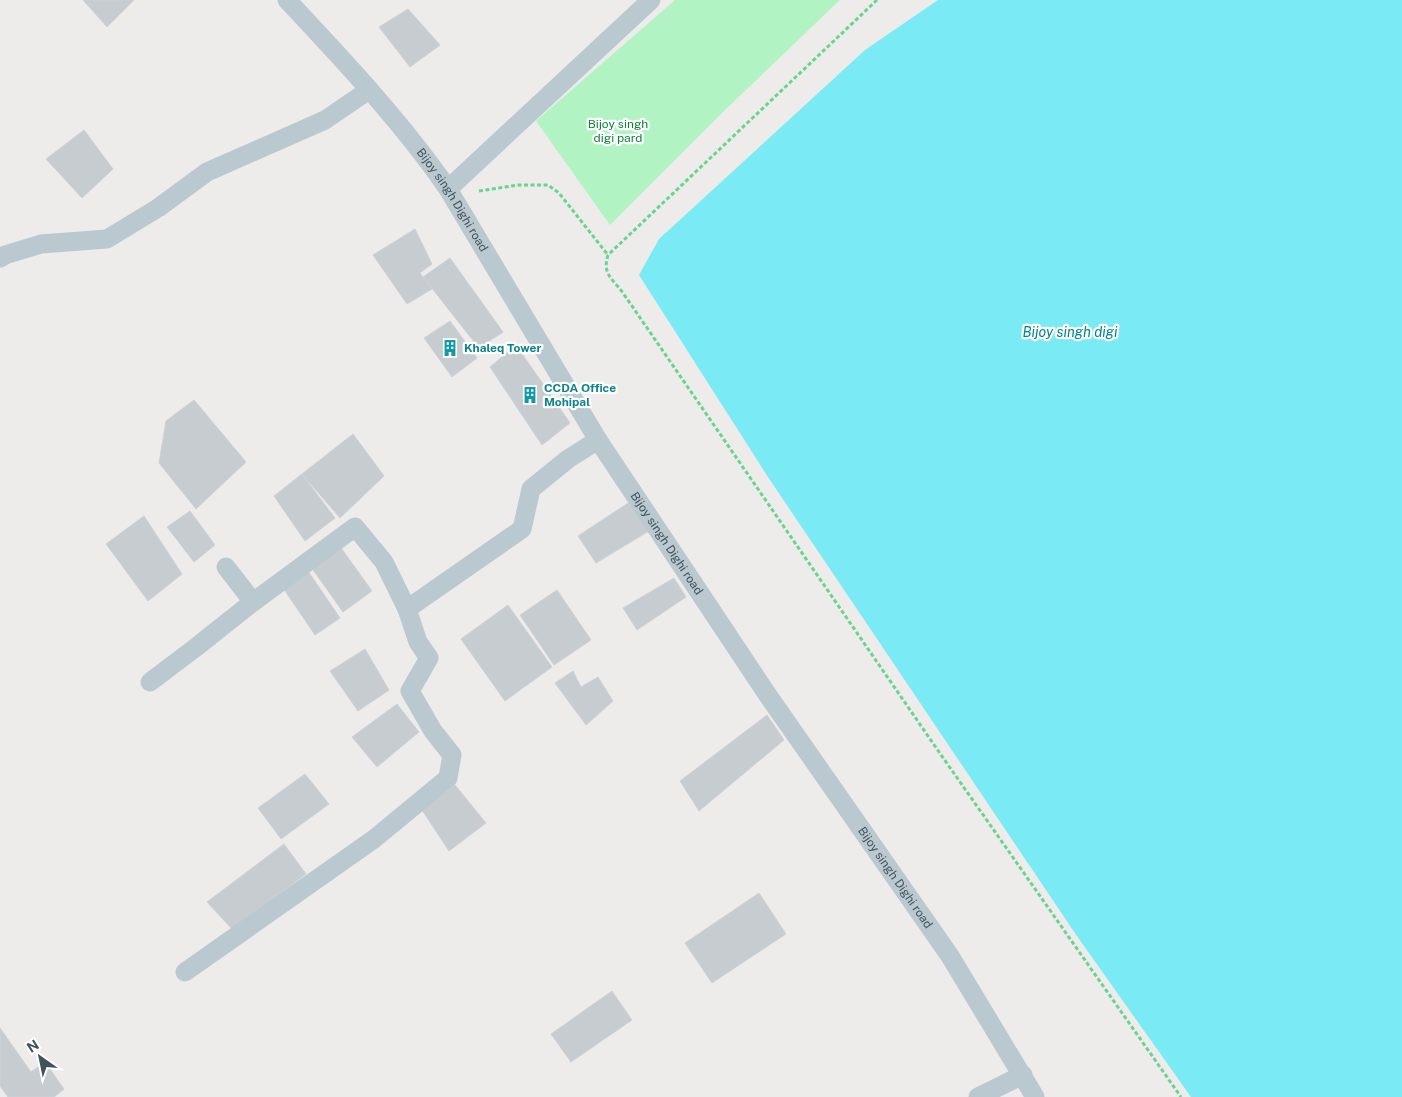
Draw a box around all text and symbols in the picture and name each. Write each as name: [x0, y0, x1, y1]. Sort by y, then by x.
park label: Bijoy singh digi pard: [588, 117, 648, 145]
street label: Bijoy singh Dighi road: [414, 145, 491, 254]
water label: Bijoy singh digi: [1023, 324, 1118, 340]
building icon: Khaleq Tower: [440, 338, 460, 358]
place label: Khaleq Tower: [464, 341, 541, 355]
place label: CCDA Office Mohipal: [544, 381, 616, 409]
building icon: CCDA Office Mohipal: [520, 385, 540, 405]
street label: Bijoy singh Dighi road: [628, 489, 706, 597]
street label: Bijoy singh Dighi road: [855, 824, 935, 931]
north arrow: [15, 1032, 65, 1082]
text: N: [24, 1036, 42, 1056]

